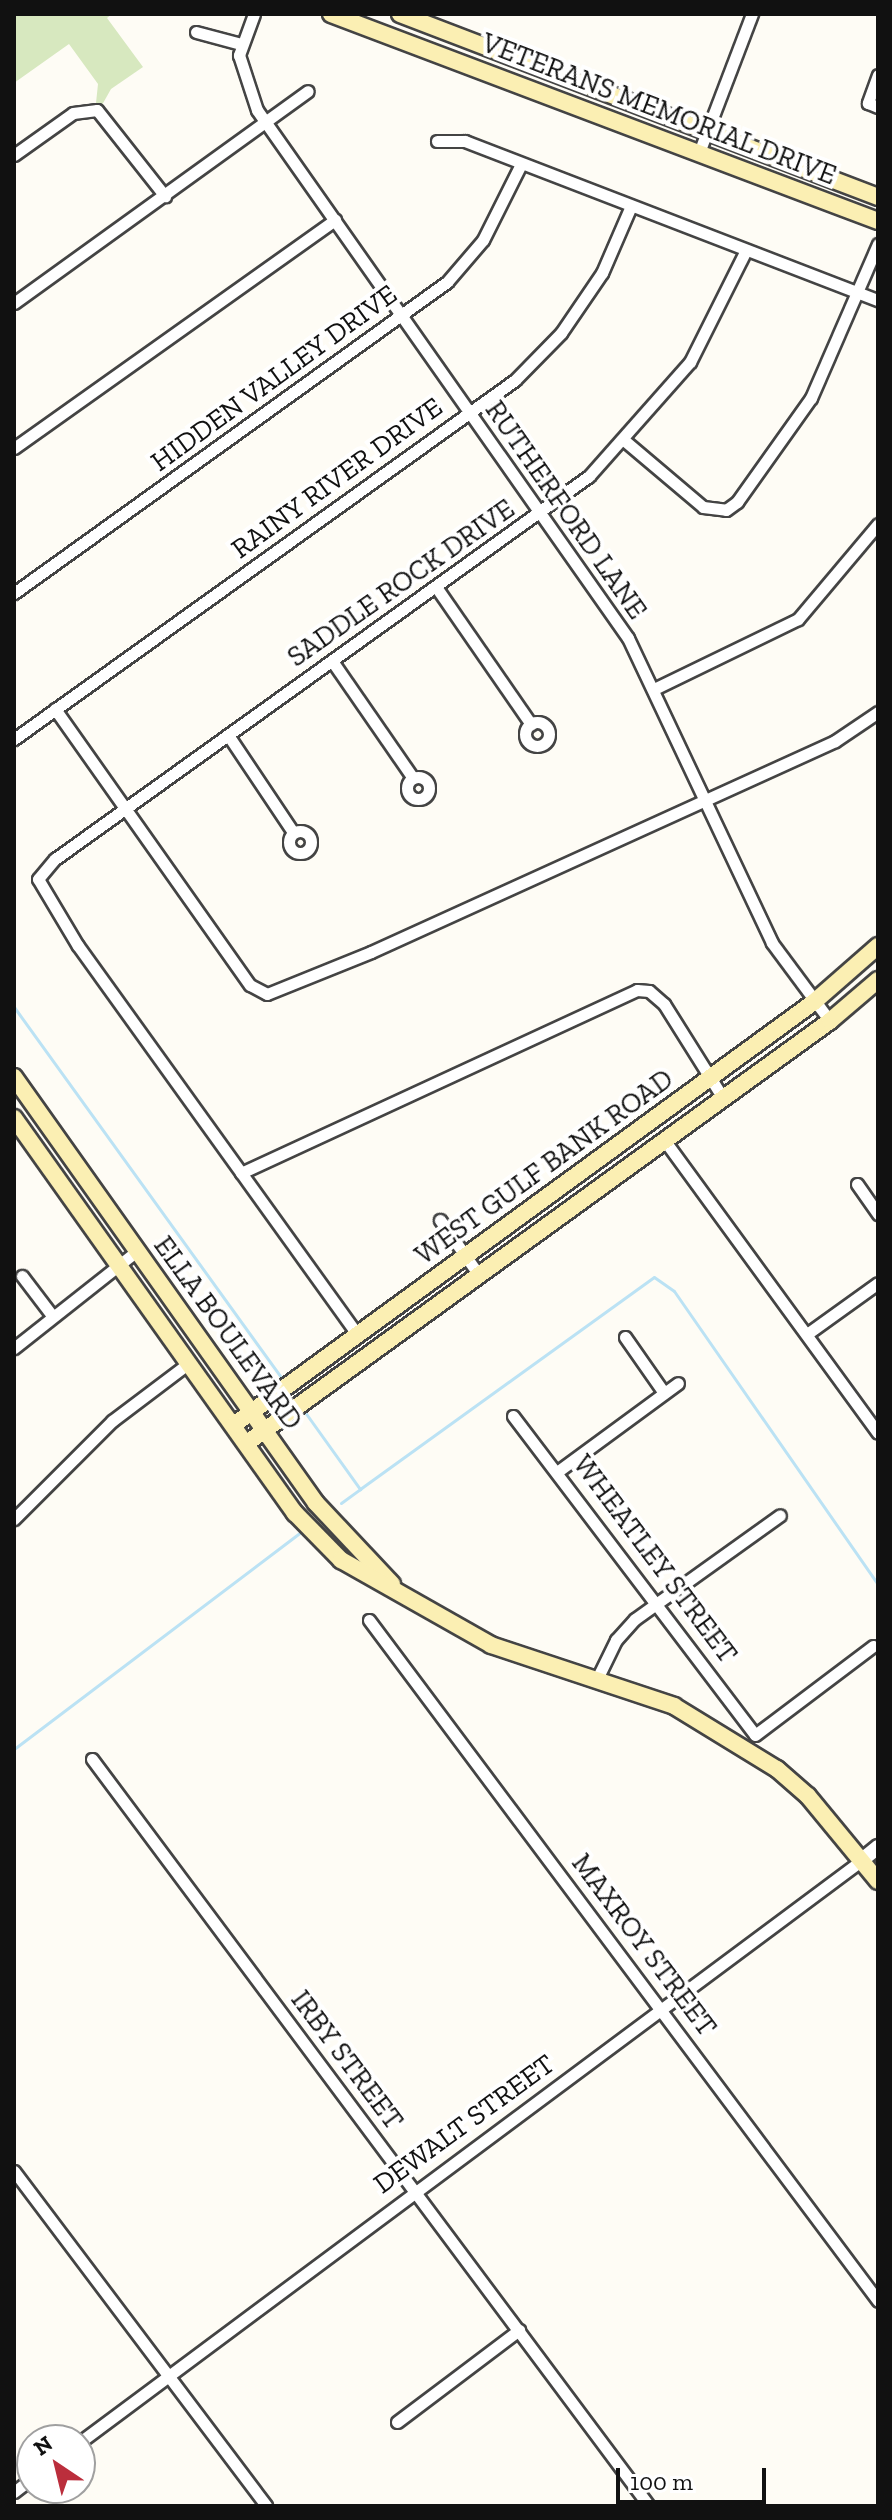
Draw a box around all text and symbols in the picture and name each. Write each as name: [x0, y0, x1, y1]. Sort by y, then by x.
street label: VETERANS MEMORIAL DRIVE: [477, 26, 841, 192]
street label: HIDDEN VALLEY DRIVE: [144, 277, 404, 479]
street label: RAINY RIVER DRIVE: [225, 390, 449, 566]
street label: RUTHERFORD LANE: [478, 394, 654, 626]
street label: SADDLE ROCK DRIVE: [281, 492, 521, 674]
street label: WEST GULF BANK ROAD: [408, 1062, 680, 1272]
street label: ELLA BOULEVARD: [146, 1229, 310, 1437]
street label: WHEATLEY STREET: [566, 1448, 744, 1670]
street label: MAXROY STREET: [564, 1847, 724, 2043]
street label: IRBY STREET: [284, 1984, 410, 2136]
street label: DEWALT STREET: [367, 2047, 561, 2201]
north arrow: [16, 2424, 96, 2504]
text: N: [28, 2430, 58, 2461]
scale bar: [620, 2452, 770, 2502]
text: 100 m: [630, 2467, 693, 2496]

